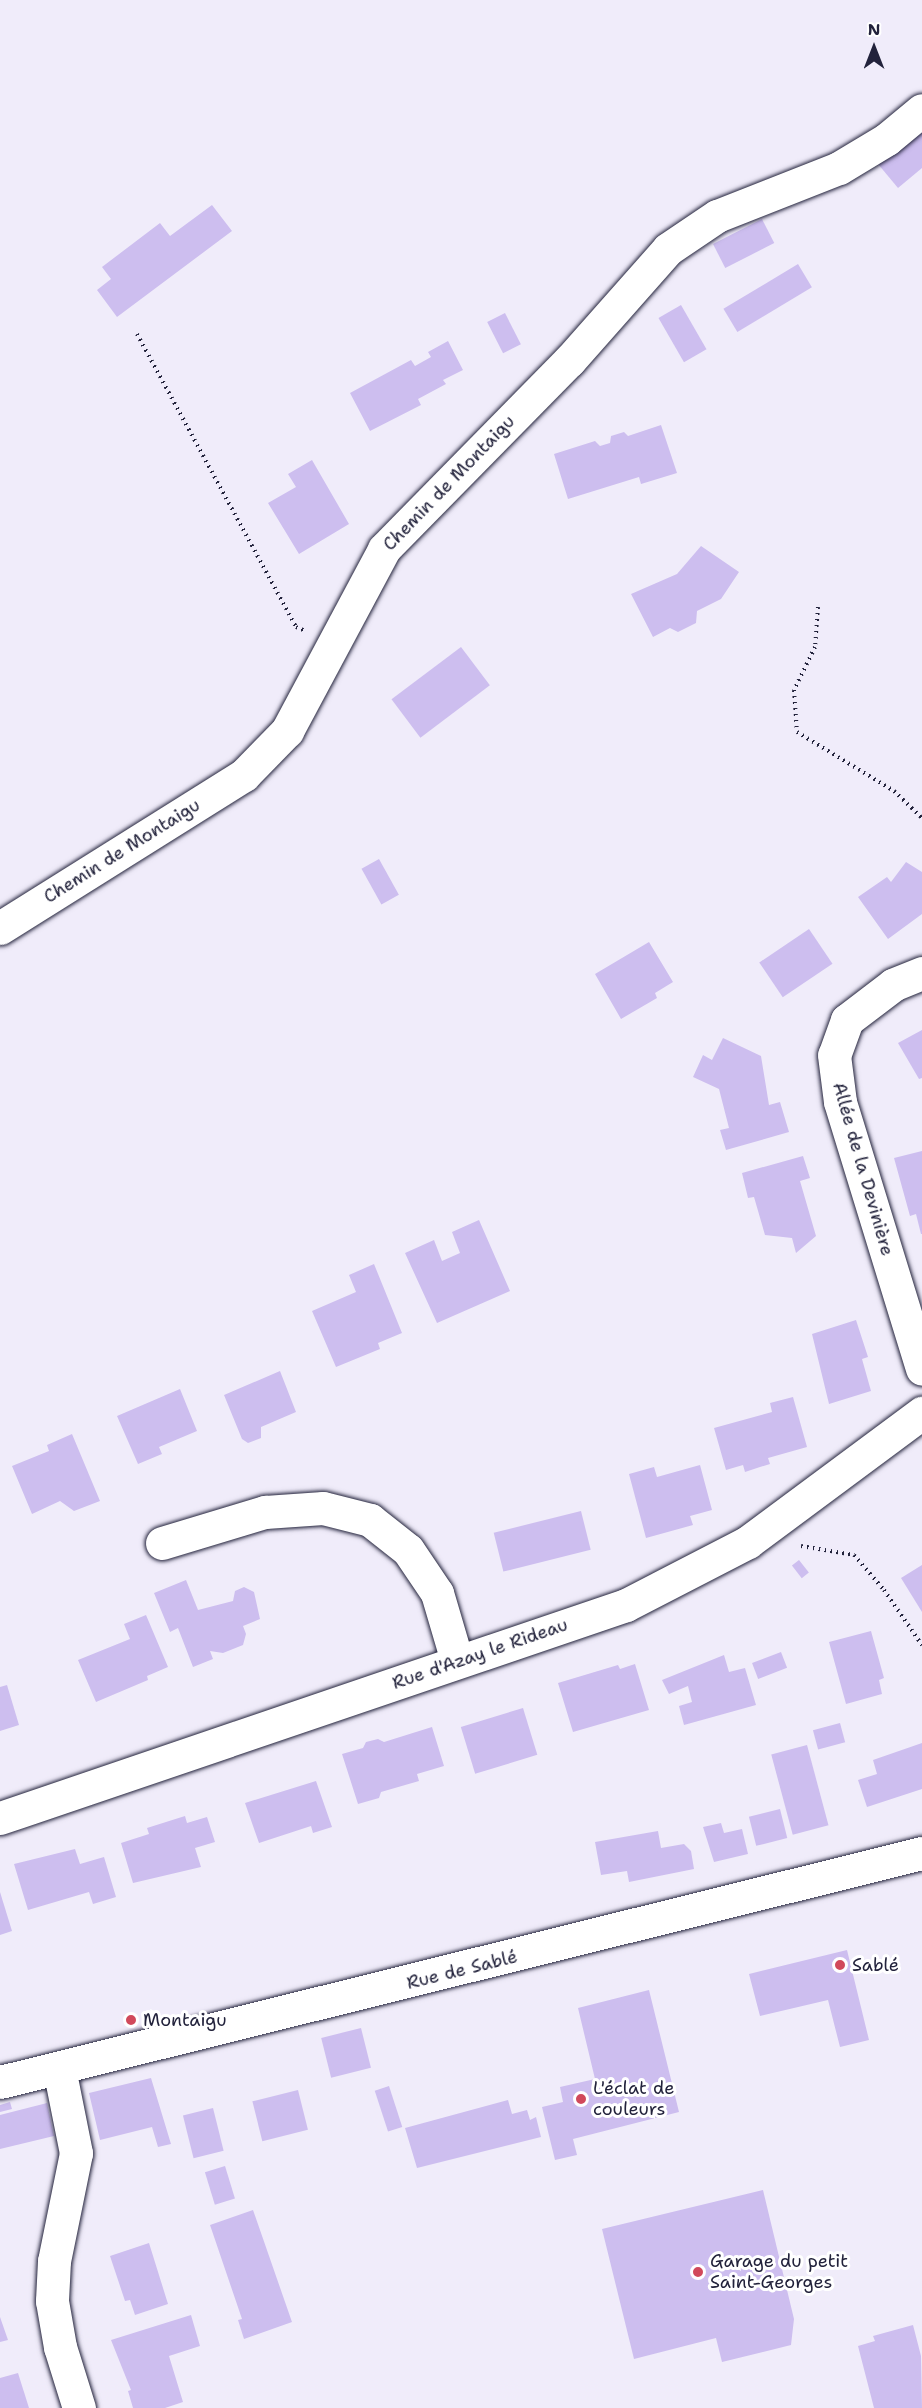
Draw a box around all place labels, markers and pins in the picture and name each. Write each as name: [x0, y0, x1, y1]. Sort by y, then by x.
place label: Sablé: [852, 1954, 899, 1976]
marker: Sablé: [833, 1958, 847, 1972]
place label: Montaigu: [143, 2009, 227, 2031]
marker: Montaigu: [124, 2013, 138, 2027]
place label: L'éclat de couleurs: [593, 2078, 674, 2120]
marker: L'éclat de couleurs: [574, 2092, 588, 2106]
place label: Garage du petit Saint-Georges: [710, 2251, 848, 2294]
marker: Garage du petit Saint-Georges: [691, 2265, 705, 2279]

